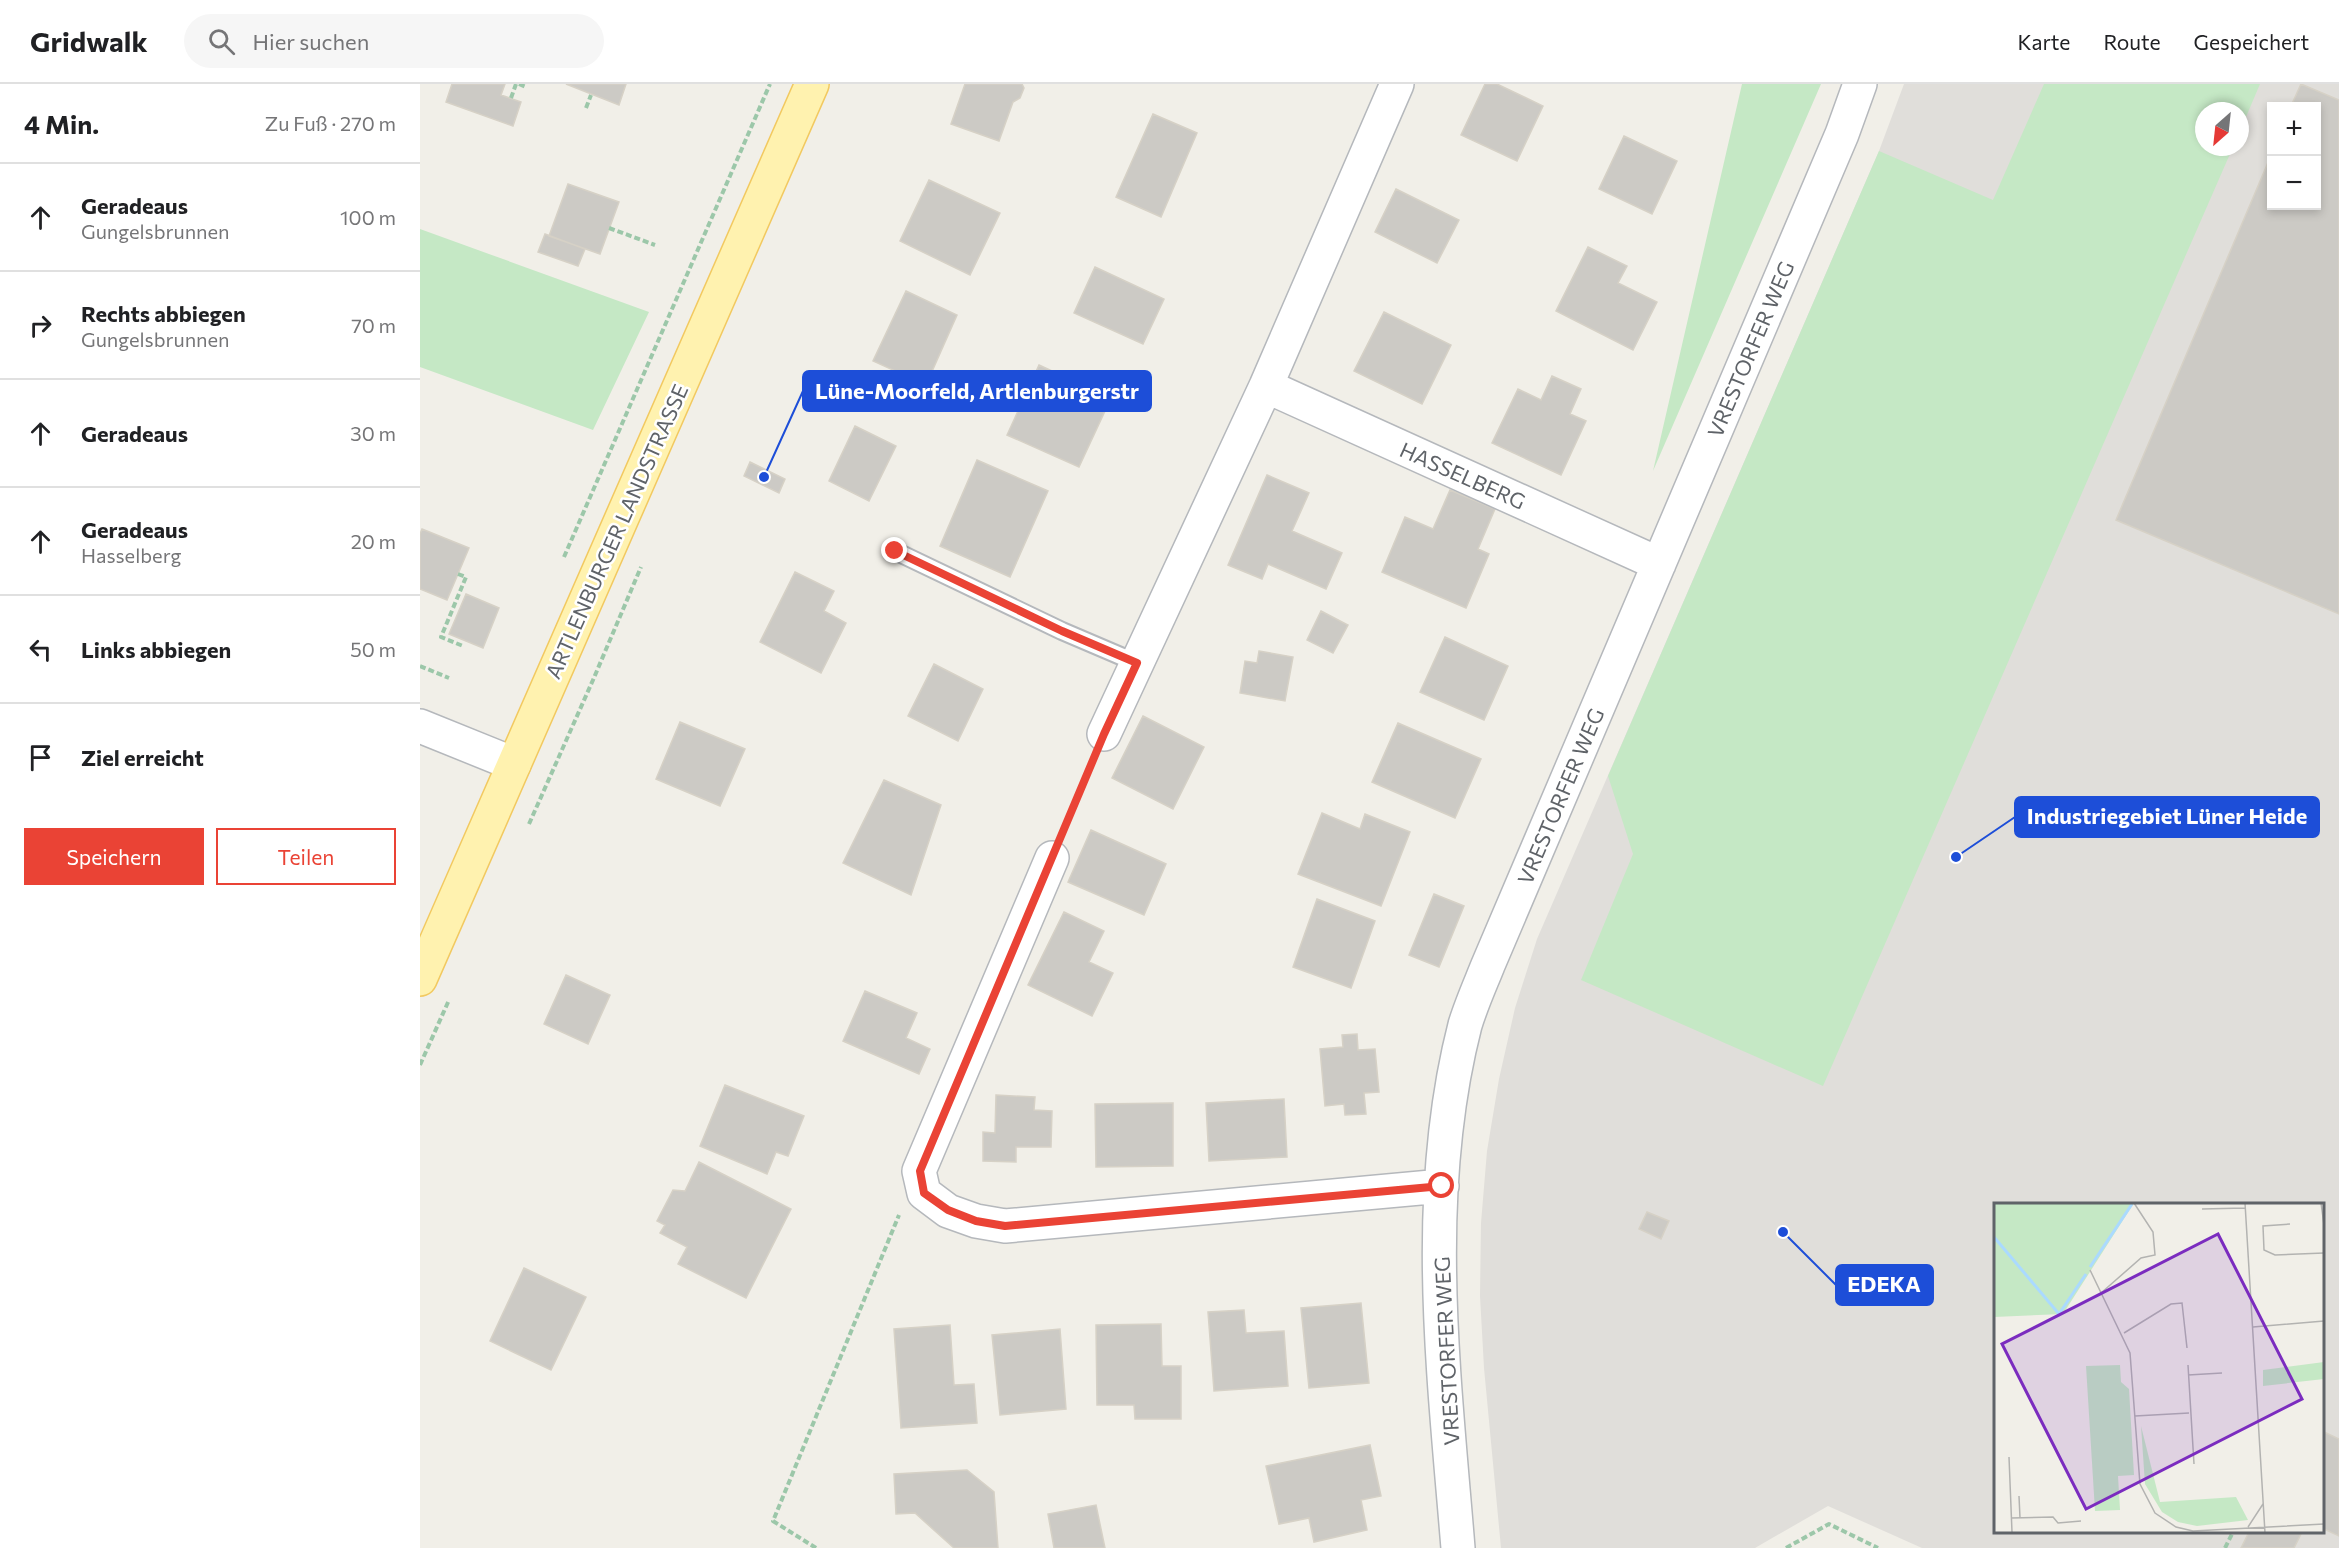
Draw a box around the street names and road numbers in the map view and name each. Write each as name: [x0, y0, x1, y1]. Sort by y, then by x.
street label: VRESTORFER WEG: [1702, 257, 1798, 441]
street label: ARTLENBURGER LANDSTRASSE: [540, 380, 692, 682]
street label: HASSELBERG: [1396, 436, 1530, 514]
street label: VRESTORFER WEG: [1512, 704, 1608, 888]
street label: VRESTORFER WEG: [1429, 1256, 1463, 1446]

